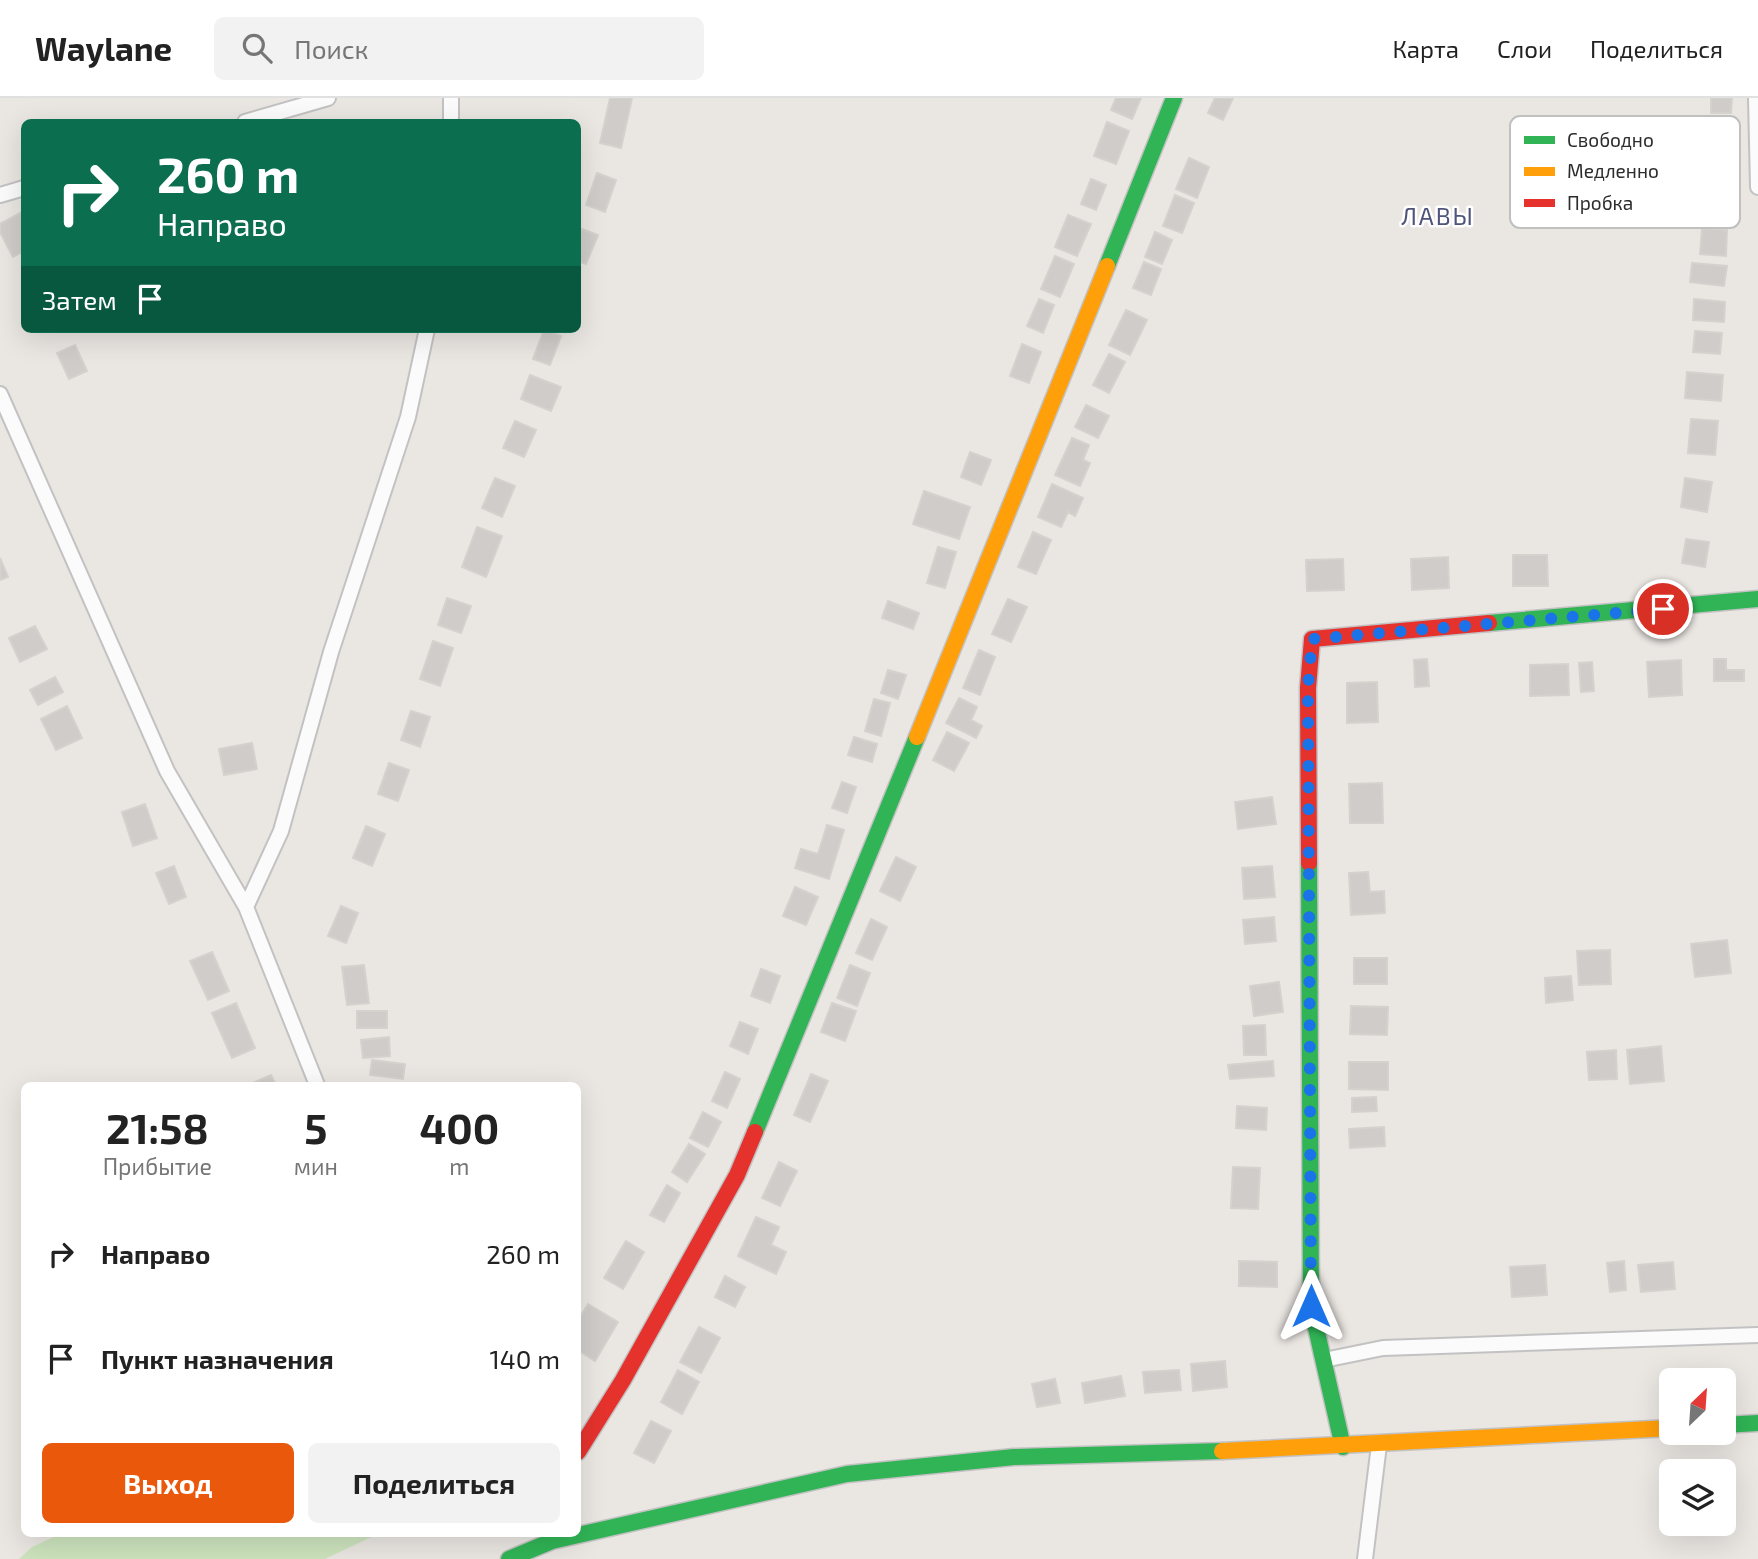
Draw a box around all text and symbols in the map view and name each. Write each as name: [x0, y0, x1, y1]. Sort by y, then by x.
search box: [214, 17, 704, 80]
text: Waylane: [35, 28, 172, 68]
icon: search: [238, 29, 276, 67]
text: Поиск: [294, 33, 368, 64]
text: Карта: [1392, 34, 1459, 63]
text: Слои: [1497, 34, 1552, 63]
text: Поделиться: [1590, 34, 1723, 63]
legend: [1510, 116, 1740, 228]
text: Свободно: [1567, 128, 1654, 151]
text: 260 m: [157, 144, 299, 203]
icon: right: [42, 147, 133, 238]
text: Медленно: [1567, 159, 1659, 182]
text: Пробка: [1567, 191, 1633, 214]
district label: ЛАВЫ: [1401, 201, 1475, 230]
text: Направо: [157, 204, 287, 242]
icon: arrive: [131, 280, 169, 318]
text: Затем: [42, 284, 117, 315]
pin: [1633, 579, 1693, 639]
icon: arrive: [1644, 590, 1682, 628]
text: 21:58: [106, 1102, 209, 1152]
text: 5: [304, 1102, 327, 1152]
text: 400: [419, 1102, 499, 1152]
text: Прибытие: [103, 1152, 212, 1180]
text: мин: [294, 1152, 338, 1180]
text: m: [449, 1152, 469, 1180]
icon: right: [42, 1235, 80, 1273]
text: Направо: [101, 1238, 210, 1269]
text: 260 m: [486, 1238, 560, 1269]
position arrow: [1274, 1269, 1348, 1343]
icon: arrive: [42, 1340, 80, 1378]
text: Пункт назначения: [101, 1343, 334, 1374]
text: 140 m: [489, 1343, 560, 1374]
north arrow: [1659, 1368, 1736, 1446]
map controls: [1659, 1368, 1736, 1536]
button: Выход: [42, 1443, 294, 1523]
button: Поделиться: [308, 1443, 560, 1523]
button: layers: [1659, 1459, 1736, 1536]

